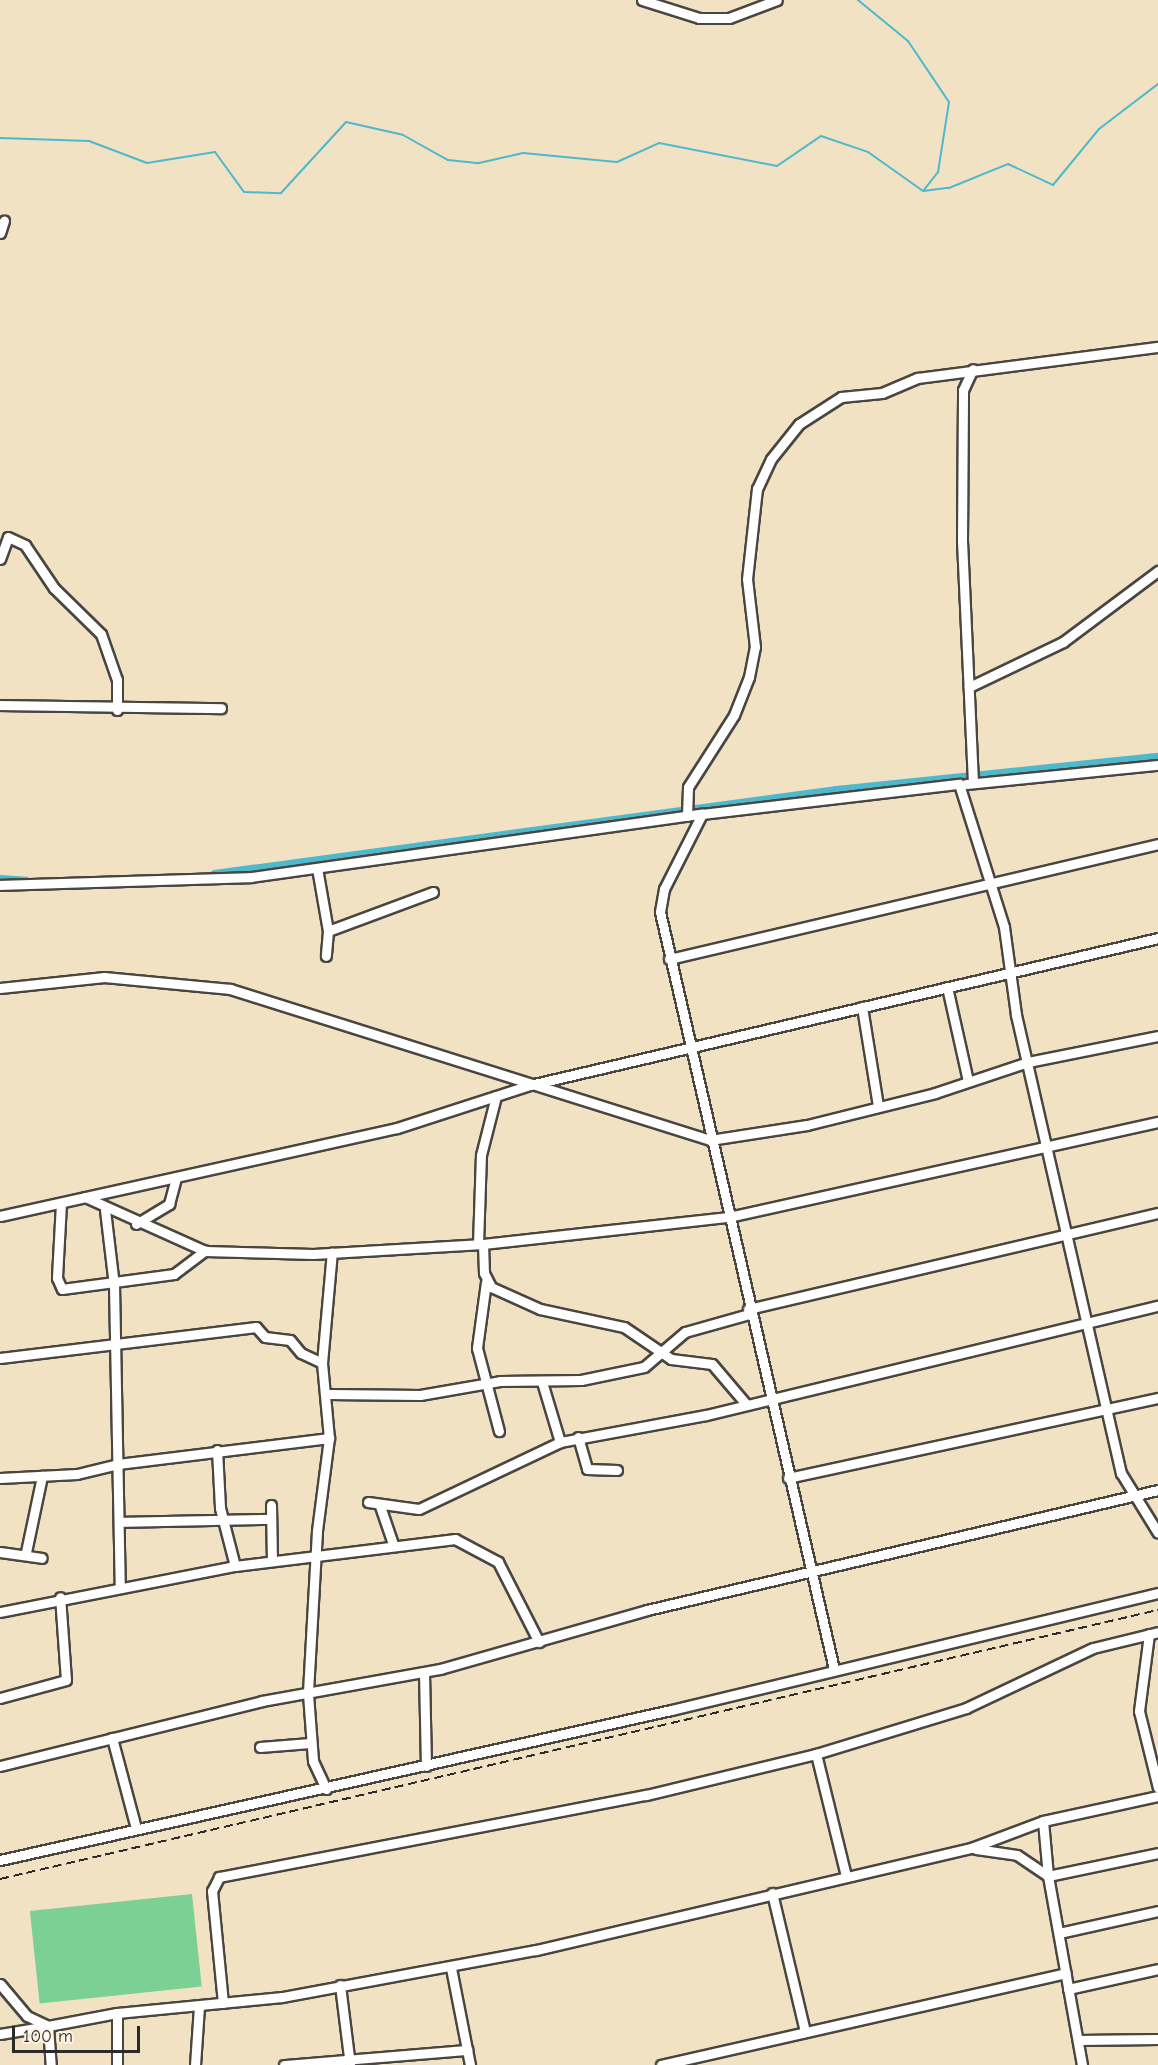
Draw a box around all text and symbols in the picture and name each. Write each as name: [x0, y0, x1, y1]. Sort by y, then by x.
scale bar: [15, 2014, 142, 2052]
text: 100 m: [23, 2026, 73, 2047]

